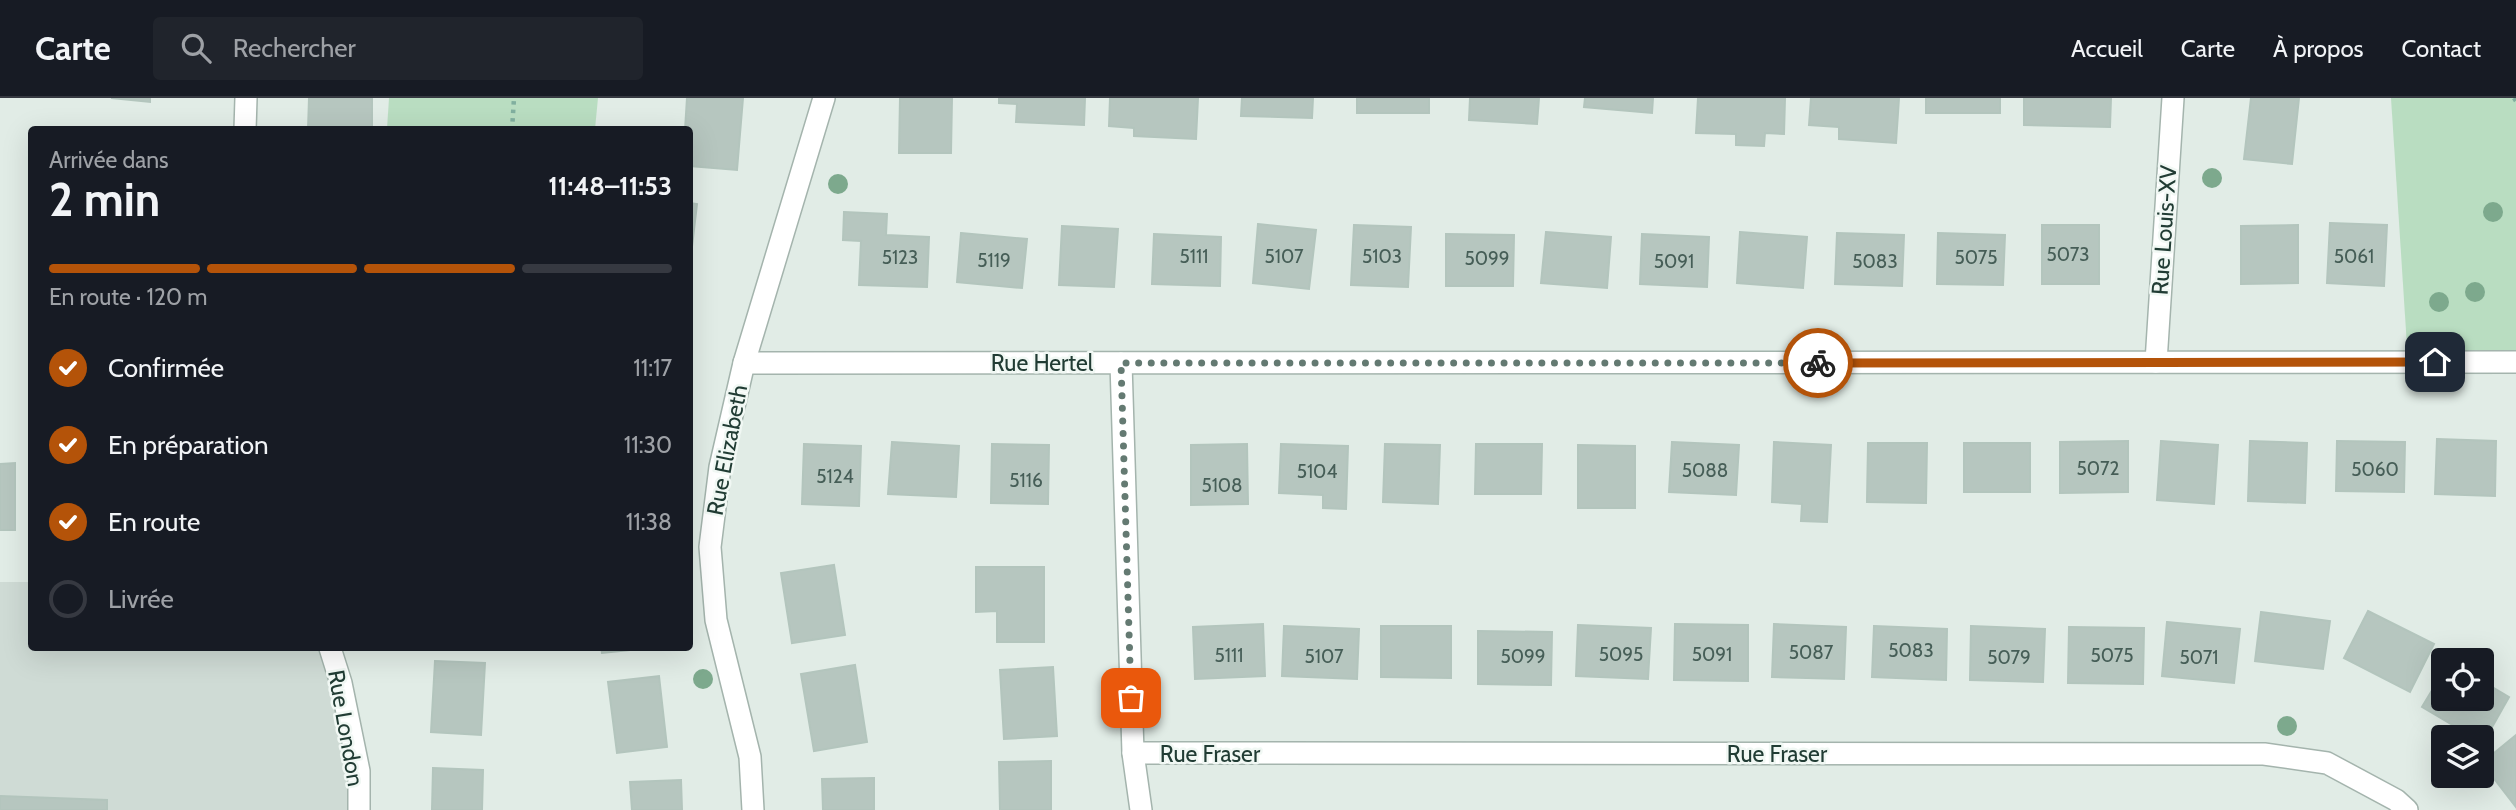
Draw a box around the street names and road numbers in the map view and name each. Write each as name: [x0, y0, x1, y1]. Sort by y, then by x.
street label: Rue Louis-XV: [2145, 164, 2183, 296]
street label: Rue Hertel: [991, 349, 1094, 377]
street label: Rue Elizabeth: [701, 382, 753, 518]
street label: Rue London: [322, 668, 370, 788]
street label: Rue Fraser: [1160, 740, 1261, 768]
street label: Rue Fraser: [1727, 740, 1828, 768]

